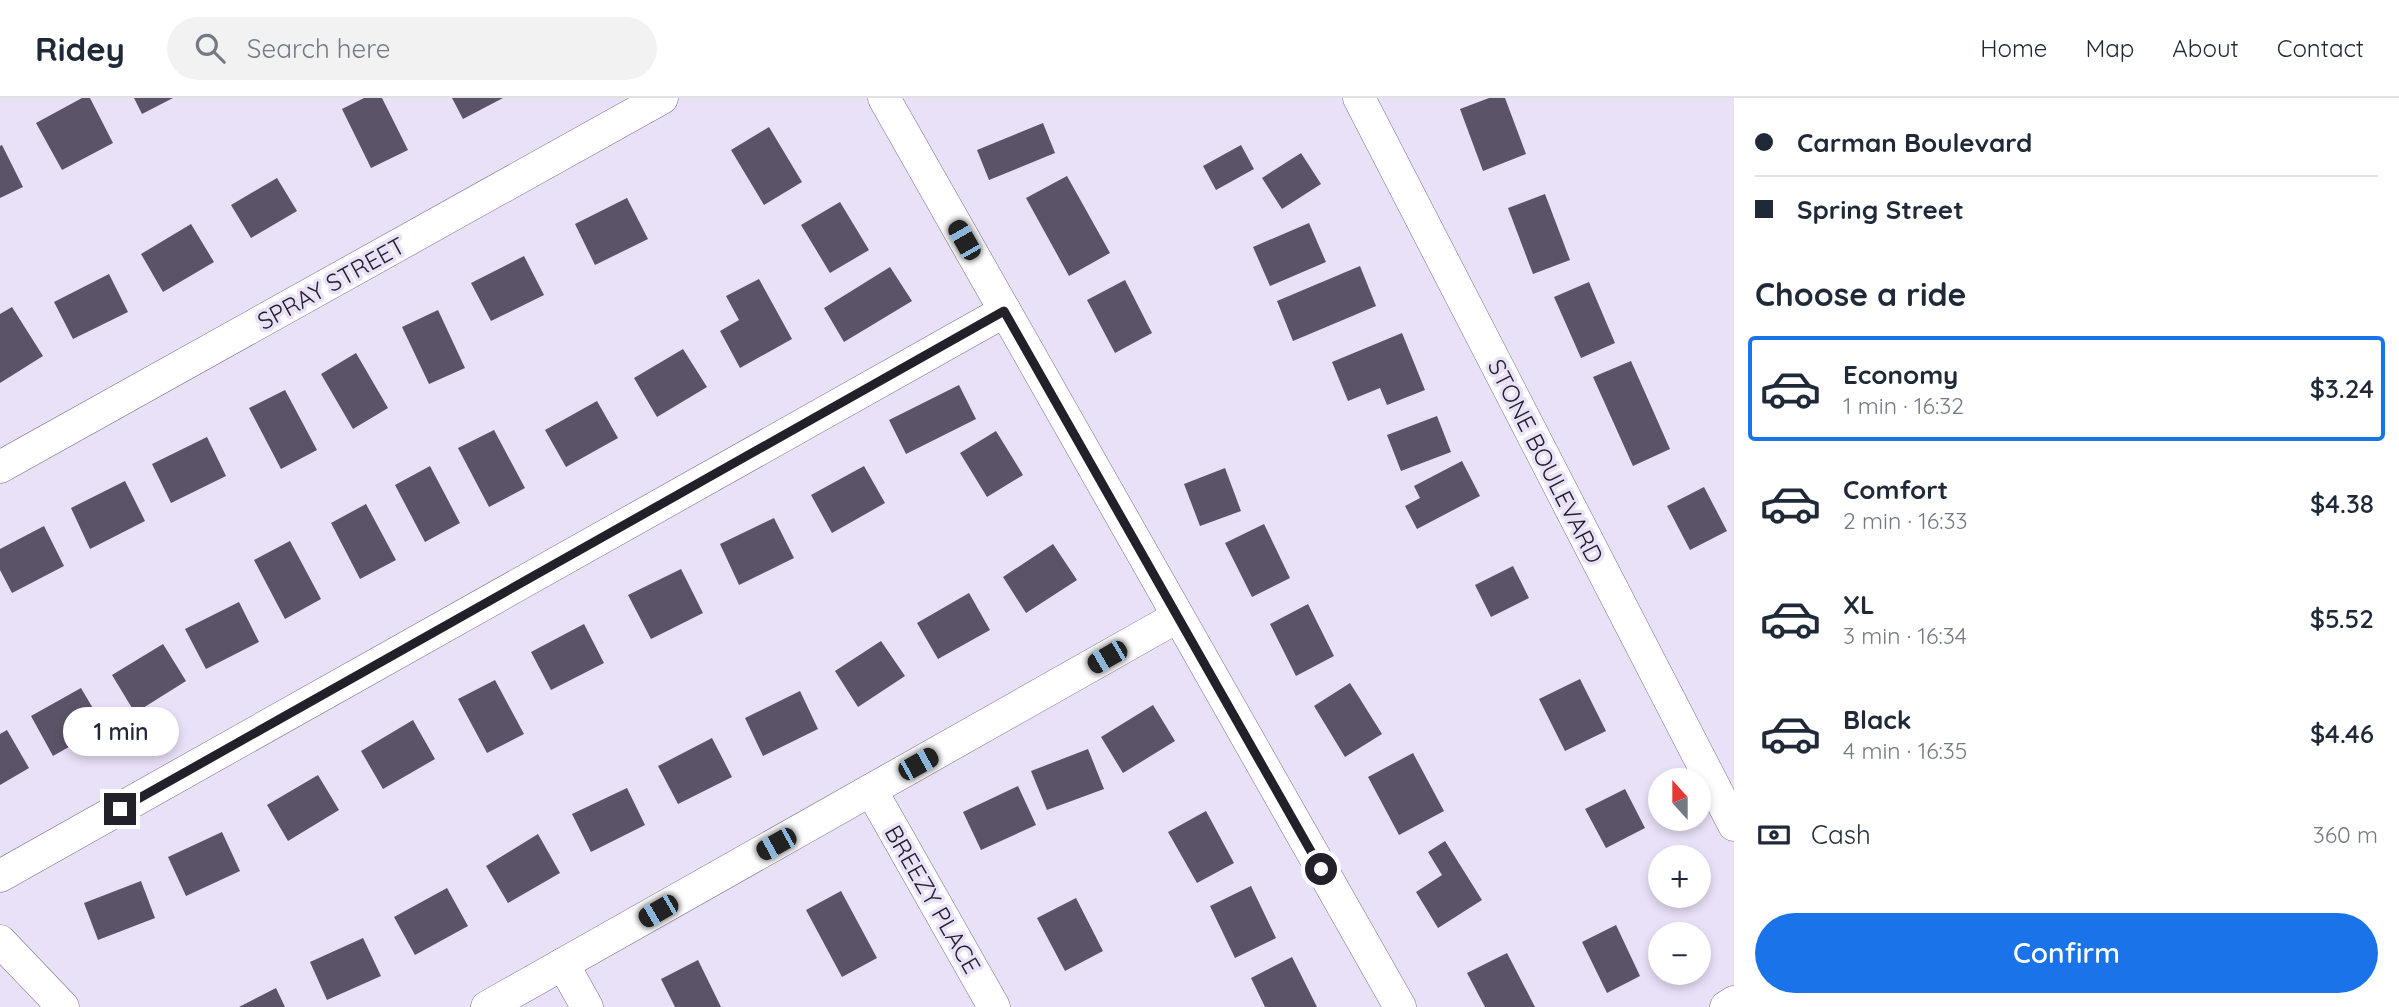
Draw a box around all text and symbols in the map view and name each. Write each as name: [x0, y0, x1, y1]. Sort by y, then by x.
search box: [167, 17, 657, 80]
text: Ridey: [35, 28, 125, 69]
icon: search: [191, 29, 229, 67]
text: Search here: [247, 32, 390, 65]
text: Home: [1980, 33, 2047, 63]
text: Map: [2085, 33, 2134, 63]
text: About: [2172, 33, 2239, 63]
text: Contact: [2277, 33, 2364, 63]
text: Carman Boulevard: [1797, 126, 2032, 159]
text: Spring Street: [1797, 193, 1964, 226]
car: [945, 217, 984, 263]
street label: SPRAY STREET: [252, 230, 410, 336]
text: Choose a ride: [1755, 274, 1967, 314]
street label: STONE BOULEVARD: [1482, 354, 1610, 568]
icon: car: [1759, 357, 1822, 420]
text: Economy: [1843, 358, 1958, 391]
text: $3.24: [2310, 372, 2374, 405]
text: 1 min · 16:32: [1843, 391, 1964, 420]
icon: car: [1759, 472, 1822, 535]
text: Comfort: [1843, 473, 1948, 506]
text: $4.38: [2310, 487, 2374, 520]
text: 2 min · 16:33: [1843, 506, 1968, 535]
icon: car: [1759, 587, 1822, 650]
text: XL: [1843, 588, 1875, 621]
text: $5.52: [2310, 602, 2374, 635]
text: 3 min · 16:34: [1843, 621, 1967, 650]
car: [1084, 637, 1131, 677]
icon: car: [1759, 702, 1822, 765]
text: Black: [1843, 703, 1912, 736]
callout: 1 min: [62, 708, 178, 756]
text: 1 min: [93, 717, 149, 746]
text: $4.46: [2310, 717, 2374, 750]
text: 4 min · 16:35: [1843, 736, 1967, 765]
car: [895, 745, 942, 783]
north arrow: [1648, 768, 1712, 831]
map controls: [1648, 768, 1711, 985]
route end: [104, 793, 136, 825]
icon: cash: [1755, 816, 1793, 854]
text: Cash: [1811, 818, 1871, 851]
street label: BREEZY PLACE: [878, 820, 988, 978]
text: 360 m: [2313, 820, 2378, 849]
car: [753, 825, 800, 863]
button: +: [1648, 845, 1711, 908]
route start: [1305, 853, 1337, 885]
car: [635, 891, 682, 931]
button: Confirm: [1755, 913, 2378, 993]
button: −: [1648, 922, 1711, 985]

